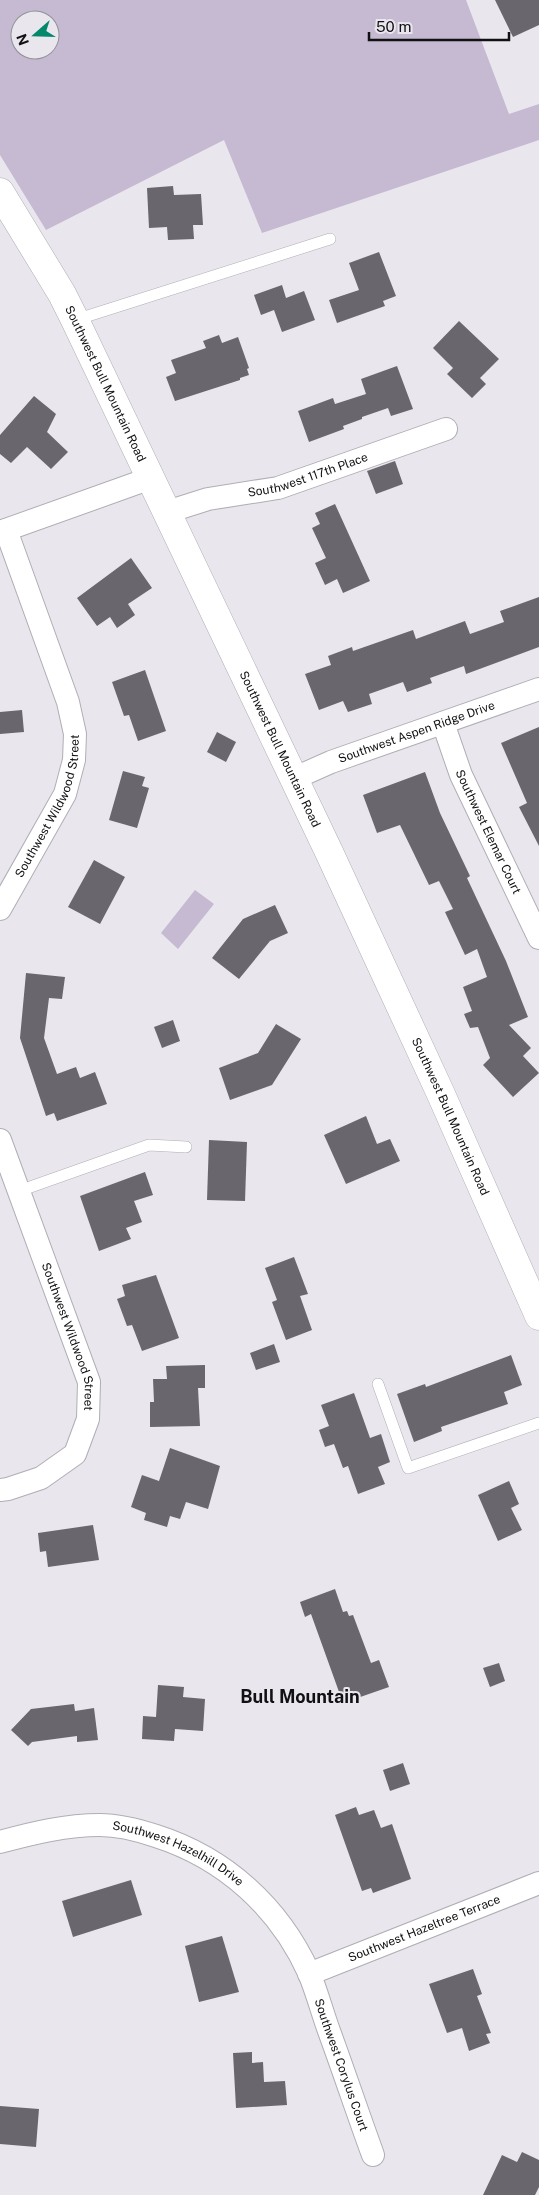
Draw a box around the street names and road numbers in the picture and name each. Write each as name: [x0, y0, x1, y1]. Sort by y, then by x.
street label: Southwest Bull Mountain Road: [62, 303, 149, 464]
street label: Southwest 117th Place: [247, 450, 370, 500]
street label: Southwest Bull Mountain Road: [237, 669, 323, 830]
street label: Southwest Aspen Ridge Drive: [336, 698, 497, 766]
street label: Southwest Wildwood Street: [12, 734, 82, 880]
street label: Southwest Elemar Court: [453, 768, 524, 896]
street label: Southwest Bull Mountain Road: [409, 1035, 492, 1198]
street label: Southwest Wildwood Street: [39, 1261, 96, 1411]
street label: Southwest Hazelhill Drive: [112, 1819, 246, 1889]
street label: Southwest Hazeltree Terrace: [346, 1892, 502, 1965]
street label: Southwest Corylus Court: [312, 1997, 371, 2134]

